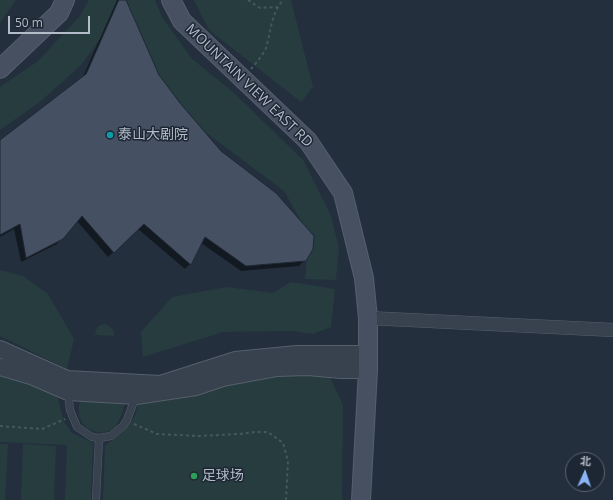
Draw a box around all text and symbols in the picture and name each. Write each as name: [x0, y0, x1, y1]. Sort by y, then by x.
scale bar: [10, 8, 92, 34]
text: 50 m: [15, 14, 43, 31]
street label: MOUNTAIN VIEW EAST RD: [182, 21, 316, 151]
place label: 泰山大剧院: [118, 127, 188, 143]
marker: 泰山大剧院: [105, 130, 115, 140]
north arrow: [565, 452, 605, 492]
text: 北: [580, 453, 591, 468]
place label: 足球场: [202, 468, 244, 484]
marker: 足球场: [189, 471, 199, 481]

